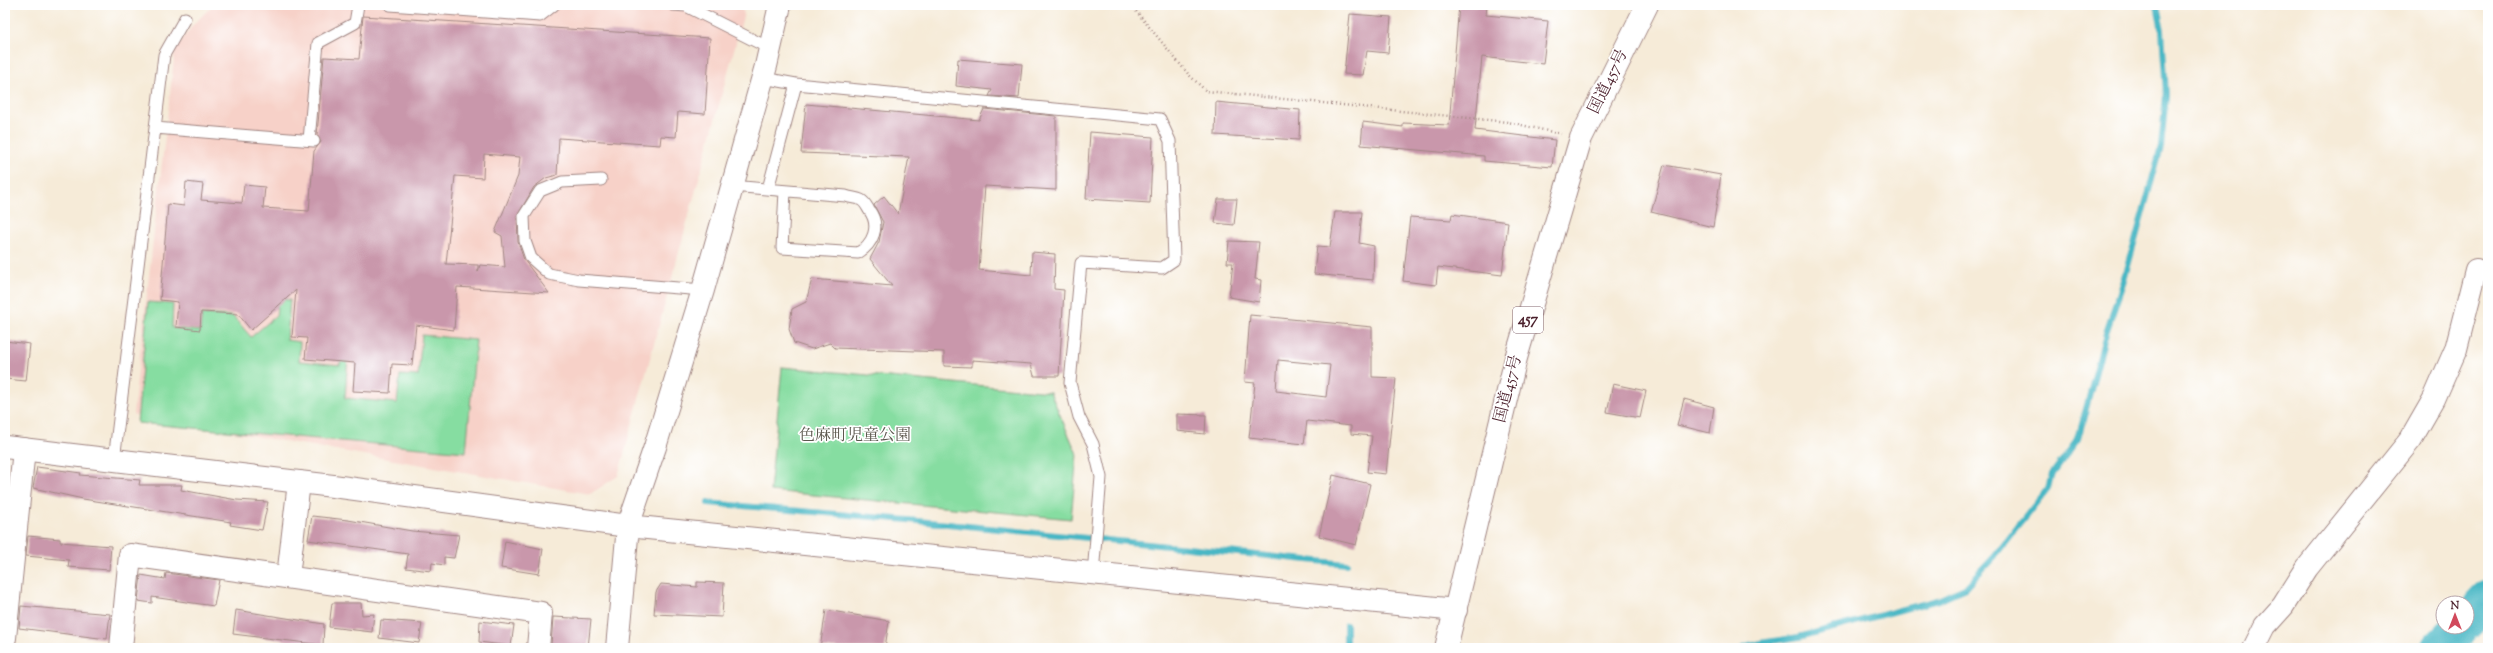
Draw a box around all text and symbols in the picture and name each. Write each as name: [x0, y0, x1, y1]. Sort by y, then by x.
street label: 国道457号: [1583, 46, 1635, 118]
road number: 457: [1513, 307, 1543, 333]
street label: 国道457号: [1489, 352, 1529, 426]
park label: 色麻町児童公園: [799, 425, 911, 448]
north arrow: [2435, 595, 2475, 635]
text: N: [2450, 598, 2460, 614]

